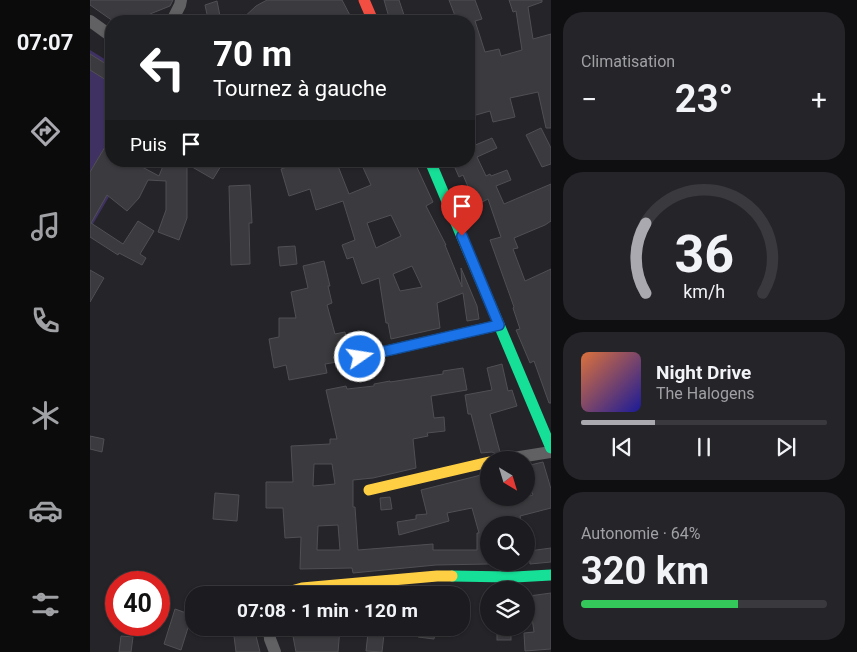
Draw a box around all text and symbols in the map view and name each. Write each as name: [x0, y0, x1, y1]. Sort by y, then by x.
text: 07:07: [17, 30, 73, 55]
text: 70 m: [213, 34, 292, 75]
icon: left: [130, 35, 195, 100]
text: Climatisation: [581, 52, 675, 71]
text: Tournez à gauche: [213, 76, 387, 101]
text: 23°: [675, 77, 733, 121]
text: −: [581, 83, 597, 116]
text: +: [811, 83, 827, 116]
icon: directions: [28, 114, 63, 149]
icon: arrive: [177, 130, 205, 158]
text: Puis: [130, 133, 167, 156]
pin: [441, 185, 483, 236]
icon: arrive: [448, 192, 476, 220]
icon: music: [28, 209, 63, 244]
text: 36: [674, 224, 734, 285]
text: km/h: [683, 281, 725, 302]
icon: phone: [28, 303, 63, 338]
position arrow: [333, 330, 385, 382]
text: Night Drive: [656, 361, 751, 384]
text: The Halogens: [656, 384, 755, 403]
icon: climate: [28, 398, 63, 433]
icon: previous: [608, 433, 636, 461]
icon: pause: [690, 433, 718, 461]
icon: next: [772, 433, 800, 461]
north arrow: [480, 451, 535, 506]
map controls: [480, 451, 535, 636]
icon: car: [28, 493, 63, 528]
button: search: [480, 516, 535, 571]
text: Autonomie · 64%: [581, 524, 701, 543]
text: 320 km: [581, 549, 709, 593]
speed limit sign: 40: [105, 571, 170, 636]
button: layers: [480, 581, 535, 636]
icon: filters: [28, 587, 63, 622]
text: 07:08 · 1 min · 120 m: [237, 599, 418, 622]

